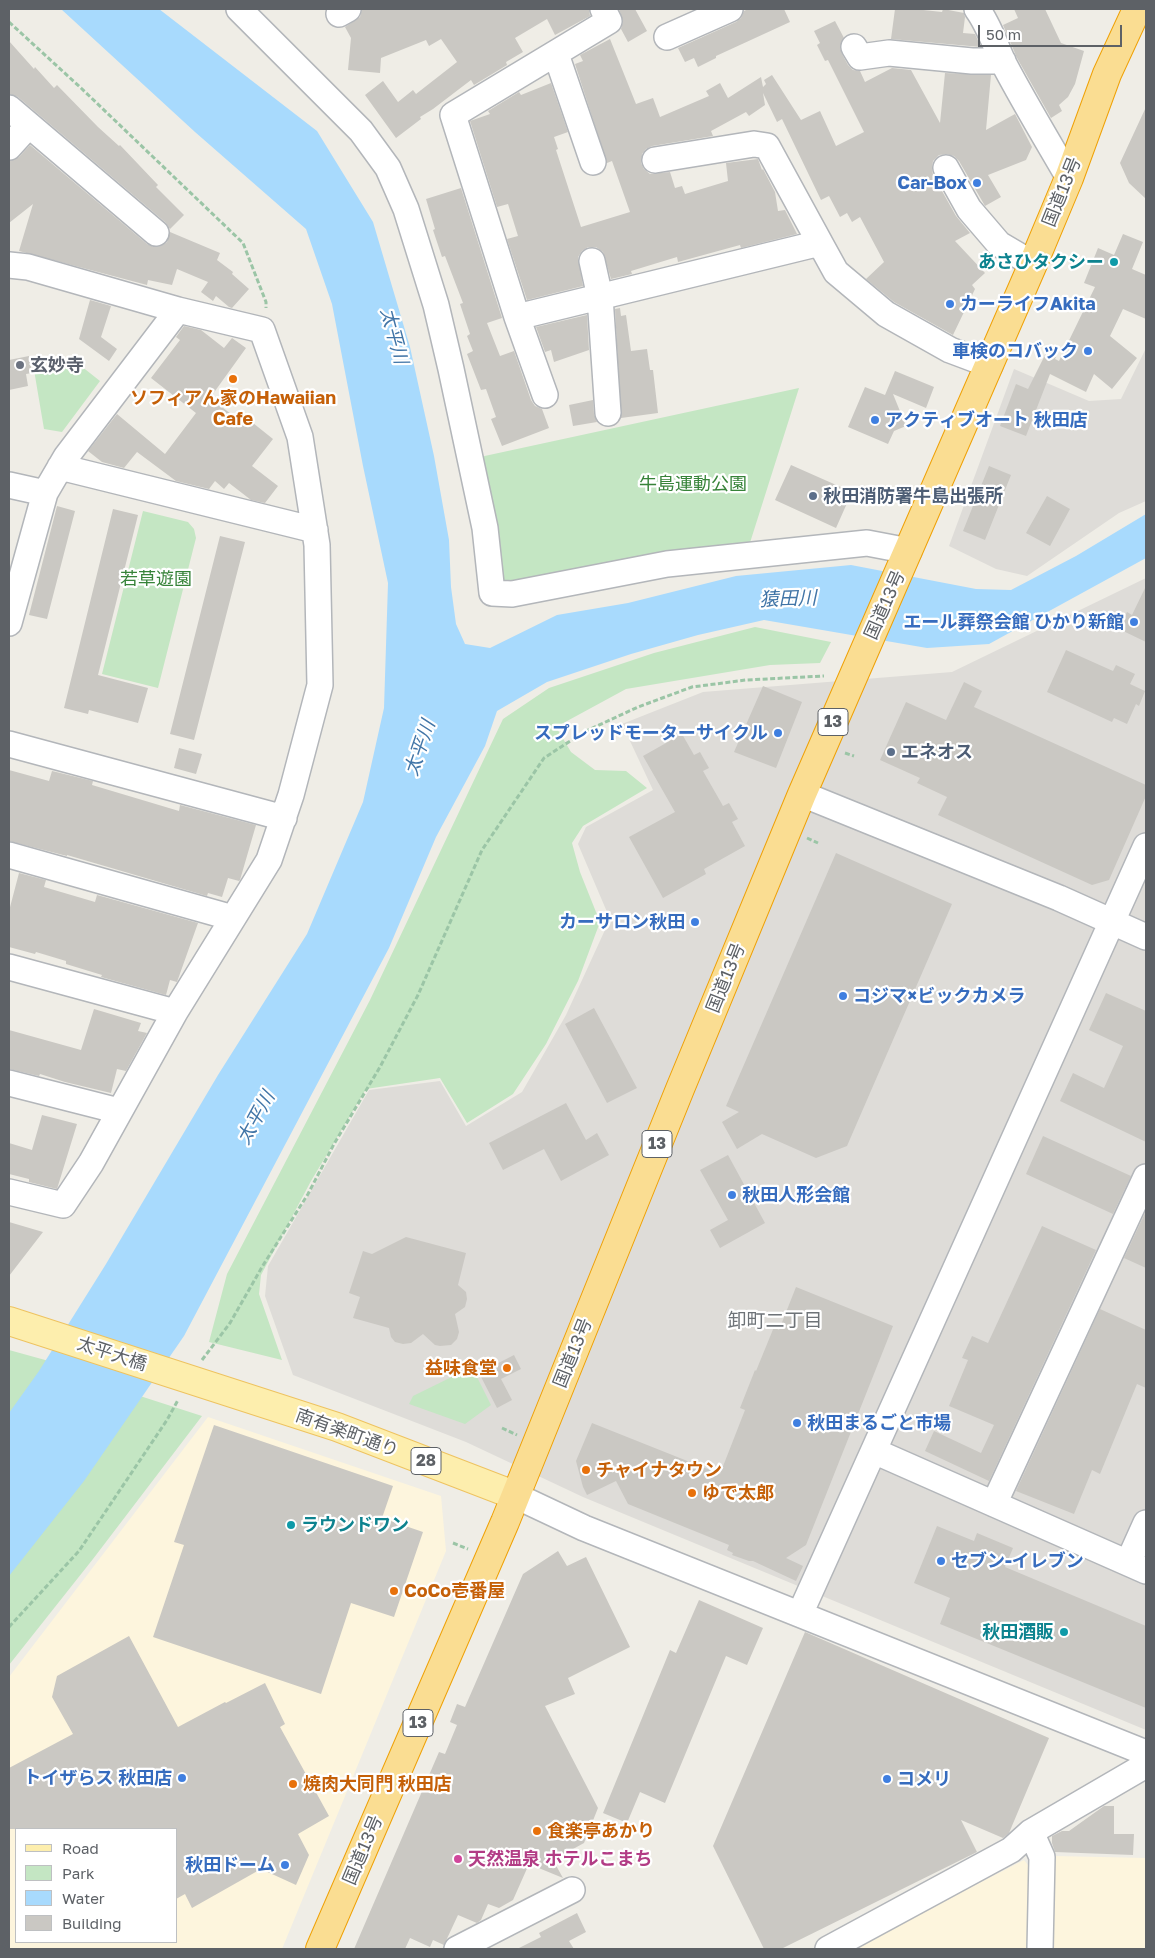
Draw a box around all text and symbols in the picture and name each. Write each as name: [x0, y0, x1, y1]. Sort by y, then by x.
scale bar: [980, 15, 1124, 47]
text: 50 m: [986, 25, 1021, 43]
street label: 国道13号: [1038, 154, 1086, 230]
place label: Car-Box: [897, 172, 967, 194]
marker: Car-Box: [971, 177, 983, 189]
place label: あさひタクシー: [978, 251, 1104, 273]
marker: あさひタクシー: [1108, 256, 1120, 268]
place label: カーライフAkita: [960, 293, 1096, 315]
marker: カーライフAkita: [944, 298, 956, 310]
water label: 太平川: [376, 306, 412, 366]
place label: 車検のコバック: [952, 340, 1078, 362]
marker: 車検のコバック: [1082, 345, 1094, 357]
place label: 玄妙寺: [30, 354, 84, 376]
marker: 玄妙寺: [14, 359, 26, 371]
marker: ソフィアん家のHawaiian Cafe: [227, 373, 239, 385]
place label: ソフィアん家のHawaiian Cafe: [130, 387, 336, 429]
place label: アクティブオート 秋田店: [885, 409, 1087, 431]
marker: アクティブオート 秋田店: [869, 414, 881, 426]
park label: 牛島運動公園: [639, 473, 747, 495]
place label: 秋田消防署牛島出張所: [823, 485, 1003, 507]
marker: 秋田消防署牛島出張所: [807, 490, 819, 502]
street label: 国道13号: [860, 567, 910, 643]
park label: 若草遊園: [120, 568, 192, 590]
water label: 猿田川: [759, 587, 817, 611]
place label: エール葬祭会館 ひかり新館: [904, 611, 1124, 633]
marker: エール葬祭会館 ひかり新館: [1128, 616, 1140, 628]
road number: 13: [818, 709, 848, 736]
water label: 太平川: [400, 717, 440, 779]
place label: スプレッドモーターサイクル: [534, 722, 768, 744]
marker: スプレッドモーターサイクル: [772, 727, 784, 739]
place label: エネオス: [901, 741, 973, 763]
marker: エネオス: [885, 746, 897, 758]
place label: カーサロン秋田: [559, 911, 685, 933]
marker: カーサロン秋田: [689, 916, 701, 928]
street label: 国道13号: [702, 940, 750, 1016]
place label: コジマ×ビックカメラ: [853, 985, 1025, 1007]
marker: コジマ×ビックカメラ: [837, 990, 849, 1002]
water label: 太平川: [232, 1088, 280, 1148]
road number: 13: [642, 1130, 672, 1158]
place label: 秋田人形会館: [742, 1184, 850, 1206]
marker: 秋田人形会館: [726, 1189, 738, 1201]
district label: 卸町二丁目: [728, 1310, 822, 1332]
street label: 国道13号: [549, 1315, 597, 1391]
street label: 太平大橋: [74, 1333, 150, 1375]
place label: 益味食堂: [425, 1357, 497, 1379]
marker: 益味食堂: [501, 1362, 513, 1374]
street label: 南有楽町通り: [293, 1404, 401, 1462]
place label: 秋田まるごと市場: [807, 1412, 951, 1434]
marker: 秋田まるごと市場: [791, 1417, 803, 1429]
road number: 28: [411, 1448, 441, 1474]
place label: チャイナタウン: [596, 1459, 722, 1481]
marker: チャイナタウン: [580, 1464, 592, 1476]
place label: ゆで太郎: [702, 1482, 774, 1504]
marker: ゆで太郎: [686, 1487, 698, 1499]
place label: ラウンドワン: [301, 1514, 409, 1536]
marker: ラウンドワン: [285, 1519, 297, 1531]
place label: セブン-イレブン: [951, 1550, 1084, 1572]
marker: セブン-イレブン: [935, 1555, 947, 1567]
place label: CoCo壱番屋: [404, 1580, 505, 1602]
marker: CoCo壱番屋: [388, 1585, 400, 1597]
place label: 秋田酒販: [982, 1621, 1054, 1643]
marker: 秋田酒販: [1058, 1626, 1070, 1638]
road number: 13: [403, 1710, 433, 1736]
place label: トイザらス 秋田店: [24, 1767, 172, 1789]
place label: コメリ: [897, 1768, 951, 1790]
marker: トイザらス 秋田店: [176, 1772, 188, 1784]
place label: 焼肉大同門 秋田店: [303, 1773, 451, 1795]
marker: コメリ: [881, 1773, 893, 1785]
marker: 焼肉大同門 秋田店: [287, 1778, 299, 1790]
street label: 国道13号: [339, 1812, 387, 1888]
place label: 食楽亭あかり: [547, 1820, 655, 1842]
marker: 食楽亭あかり: [531, 1825, 543, 1837]
legend: [15, 1828, 178, 1943]
text: Road: [62, 1839, 99, 1857]
place label: 天然温泉 ホテルこまち: [468, 1848, 652, 1870]
marker: 天然温泉 ホテルこまち: [452, 1853, 464, 1865]
place label: 秋田ドーム: [185, 1854, 275, 1876]
marker: 秋田ドーム: [279, 1859, 291, 1871]
text: Park: [62, 1864, 94, 1882]
text: Water: [62, 1889, 105, 1907]
text: Building: [62, 1914, 122, 1932]

